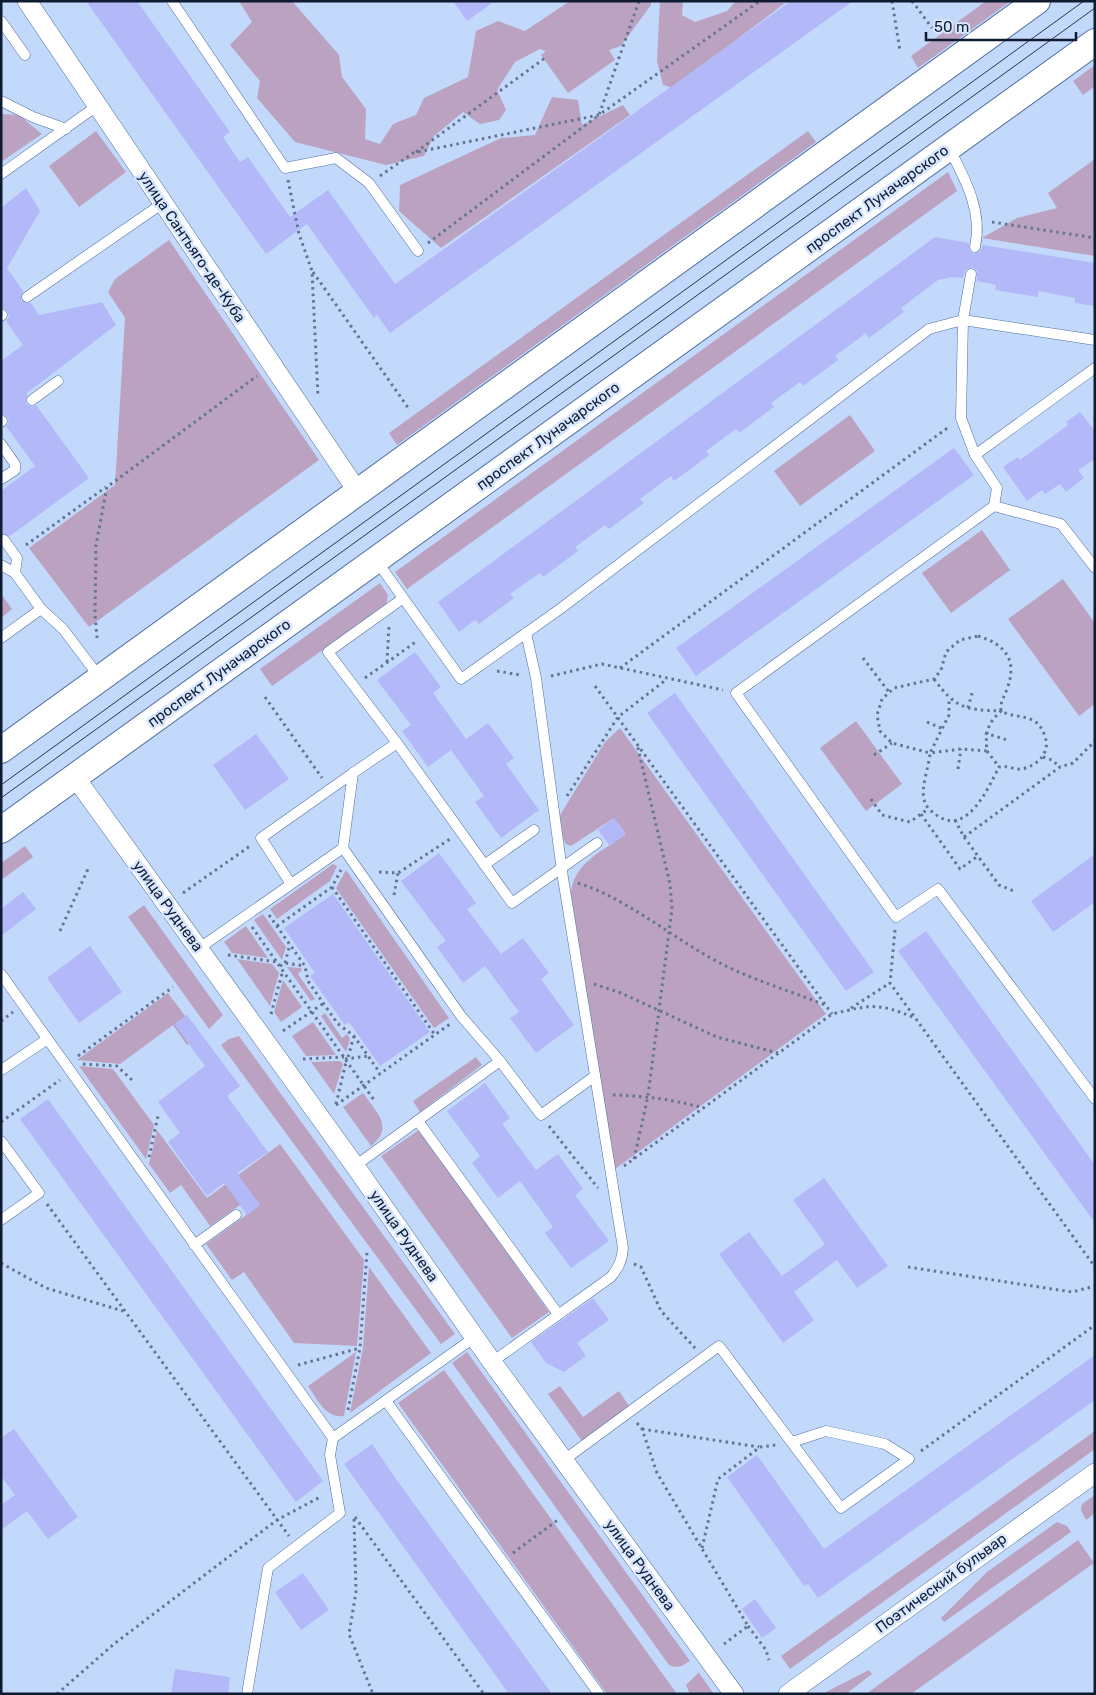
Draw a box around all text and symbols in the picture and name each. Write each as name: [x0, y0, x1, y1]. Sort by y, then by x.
scale bar: [926, 10, 1076, 42]
text: 50 m: [934, 18, 969, 36]
street label: проспект Луначарского: [802, 141, 952, 257]
street label: улица Сантьяго-де-Куба: [135, 168, 249, 326]
street label: проспект Луначарского: [473, 378, 623, 494]
street label: проспект Луначарского: [144, 615, 294, 731]
street label: улица Руднева: [129, 857, 207, 955]
street label: улица Руднева: [366, 1187, 442, 1285]
street label: улица Руднева: [601, 1516, 679, 1614]
street label: Поэтический бульвар: [872, 1529, 1010, 1637]

